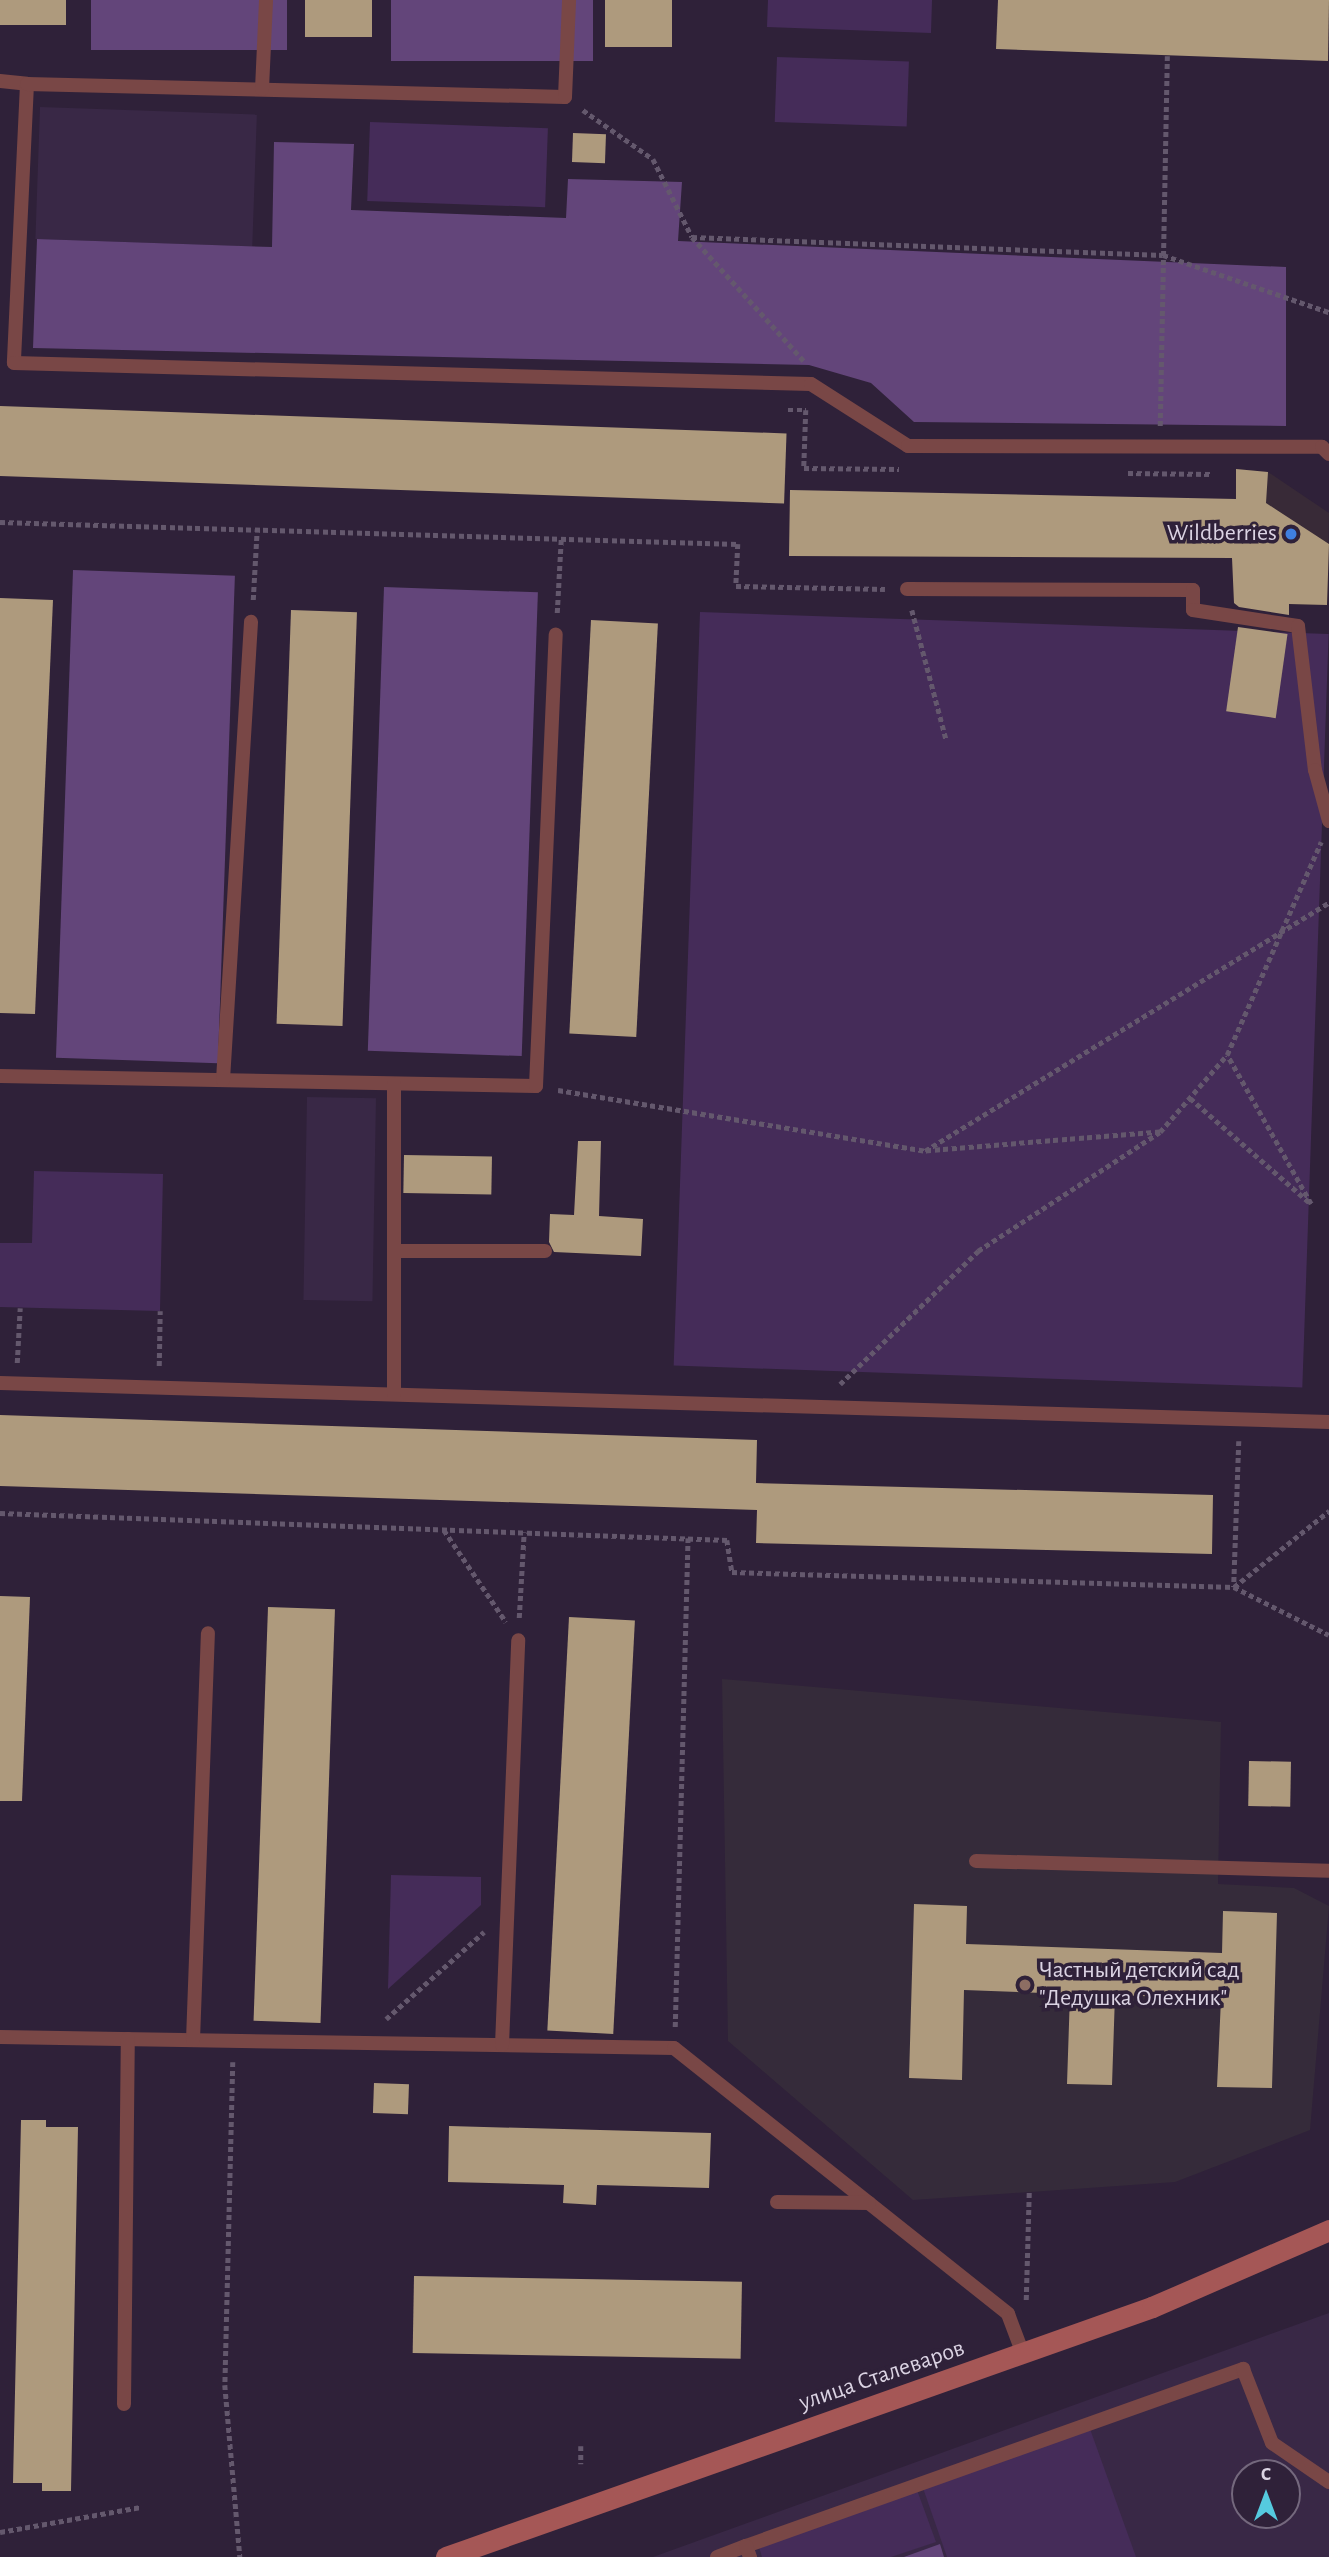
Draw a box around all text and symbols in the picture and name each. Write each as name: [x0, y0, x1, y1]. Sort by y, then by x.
place label: Wildberries: [1167, 520, 1277, 548]
marker: Wildberries: [1283, 526, 1299, 542]
place label: Частный детский сад "Дедушка Олехник": [1039, 1957, 1239, 2013]
marker: Частный детский сад "Дедушка Олехник": [1017, 1977, 1033, 1993]
street label: улица Сталеваров: [796, 2334, 968, 2418]
north arrow: [1231, 2459, 1301, 2529]
text: С: [1261, 2465, 1271, 2484]

